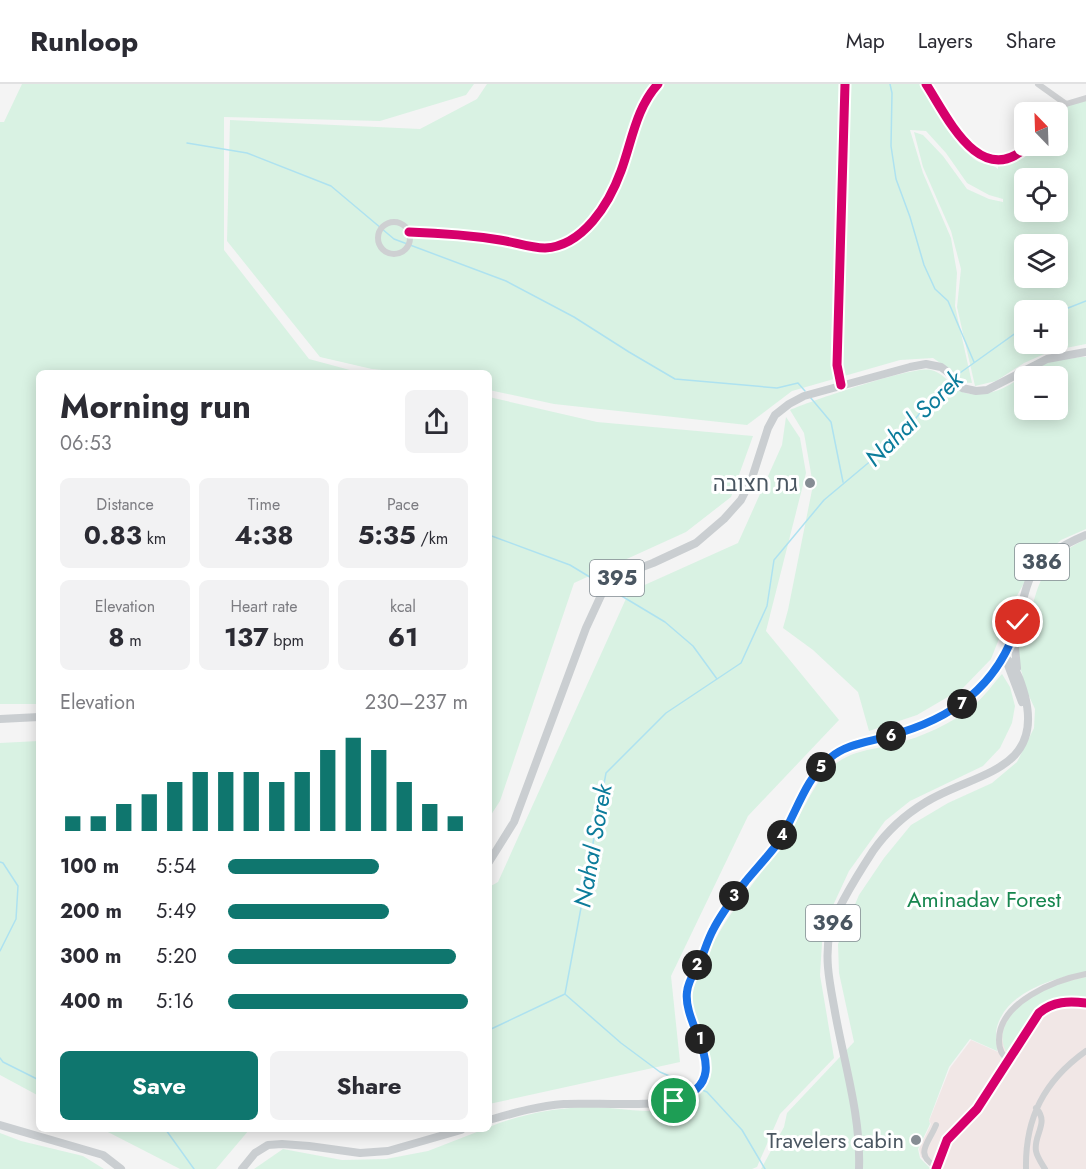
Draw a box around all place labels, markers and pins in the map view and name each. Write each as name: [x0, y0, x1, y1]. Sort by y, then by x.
place label: גת חצובה: [713, 467, 798, 499]
marker: גת חצובה: [803, 476, 817, 490]
pin: [992, 596, 1043, 647]
pin: 7: [947, 689, 977, 719]
pin: 6: [876, 721, 906, 751]
pin: 5: [806, 752, 836, 782]
pin: 4: [767, 820, 797, 850]
pin: 3: [719, 881, 749, 911]
pin: 2: [682, 950, 712, 980]
pin: 1: [685, 1024, 715, 1054]
pin: [648, 1075, 699, 1126]
place label: Travelers cabin: [767, 1124, 904, 1156]
marker: Travelers cabin: [909, 1133, 923, 1147]

